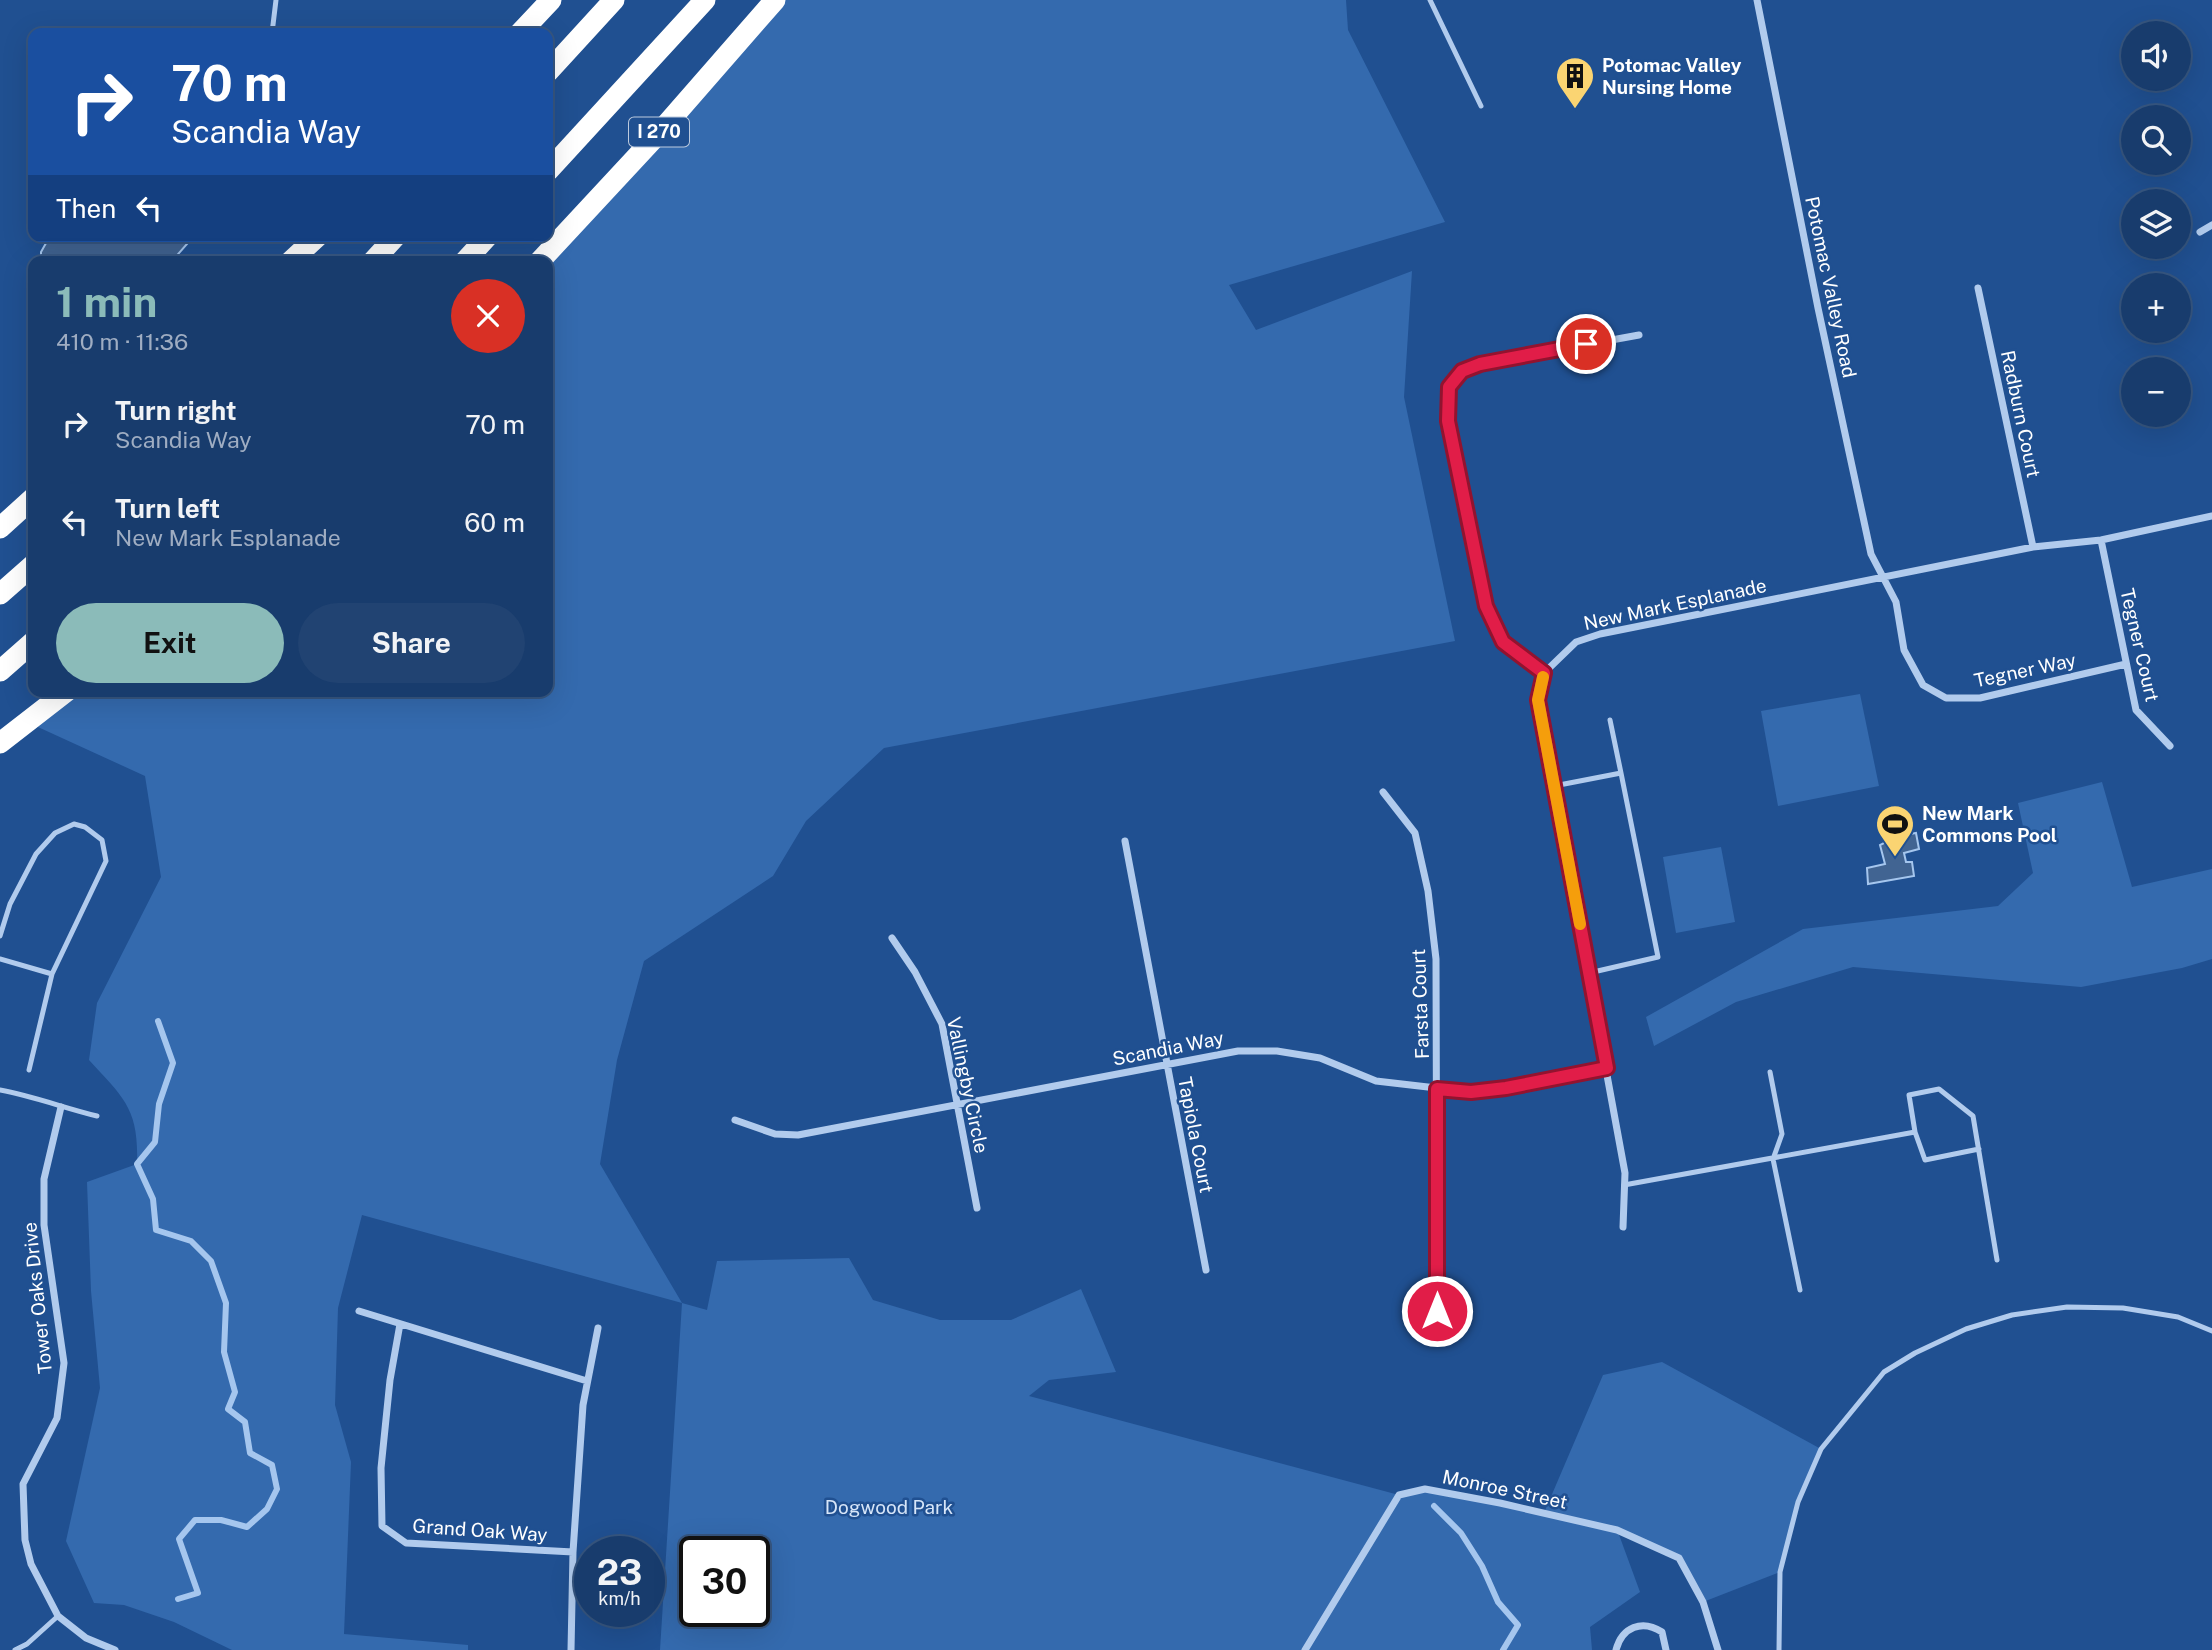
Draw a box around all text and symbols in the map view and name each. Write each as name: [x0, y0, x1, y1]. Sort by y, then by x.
map controls: [2121, 21, 2191, 427]
button: sound: [2121, 21, 2191, 91]
text: 70 m: [171, 54, 288, 112]
place label: Potomac Valley Nursing Home: [1602, 54, 1742, 98]
building icon: Potomac Valley Nursing Home: [1554, 55, 1596, 110]
icon: right: [56, 56, 147, 147]
button: search: [2121, 105, 2191, 175]
text: Scandia Way: [171, 113, 361, 150]
road number: I 270: [629, 118, 689, 146]
icon: left: [130, 189, 168, 227]
button: layers: [2121, 189, 2191, 259]
text: Then: [56, 193, 116, 224]
street label: Potomac Valley Road: [1801, 194, 1861, 380]
button: +: [2121, 273, 2191, 343]
text: 1 min: [56, 277, 157, 326]
button: close: [451, 279, 525, 353]
pin: [1556, 314, 1616, 374]
icon: arrive: [1567, 325, 1605, 363]
text: 410 m · 11:36: [56, 328, 188, 355]
street label: Radburn Court: [1997, 348, 2045, 480]
button: −: [2121, 357, 2191, 427]
text: Turn right: [115, 395, 237, 426]
icon: right: [56, 405, 94, 443]
text: 70 m: [465, 409, 525, 440]
text: Scandia Way: [115, 426, 252, 453]
text: Turn left: [115, 493, 220, 524]
icon: left: [56, 503, 94, 541]
text: 60 m: [464, 507, 525, 538]
text: New Mark Esplanade: [115, 524, 341, 551]
street label: New Mark Esplanade: [1582, 574, 1768, 634]
street label: Tegner Court: [2116, 586, 2164, 704]
button: Exit: [56, 603, 284, 683]
button: Share: [298, 603, 525, 683]
street label: Tegner Way: [1972, 648, 2078, 692]
place label: New Mark Commons Pool: [1922, 802, 2057, 846]
sports icon: New Mark Commons Pool: [1874, 803, 1916, 858]
street label: Farsta Court: [1407, 949, 1433, 1059]
street label: Vallingby Circle: [943, 1015, 993, 1155]
street label: Scandia Way: [1110, 1026, 1226, 1070]
street label: Tapiola Court: [1174, 1075, 1218, 1195]
street label: Tower Oaks Drive: [18, 1221, 56, 1375]
position arrow: [1400, 1274, 1474, 1348]
street label: Monroe Street: [1441, 1465, 1569, 1513]
park label: Dogwood Park: [825, 1496, 953, 1518]
street label: Grand Oak Way: [412, 1514, 548, 1546]
speed limit sign: 30: [679, 1536, 770, 1627]
text: 23: [597, 1552, 642, 1593]
text: km/h: [598, 1588, 641, 1609]

